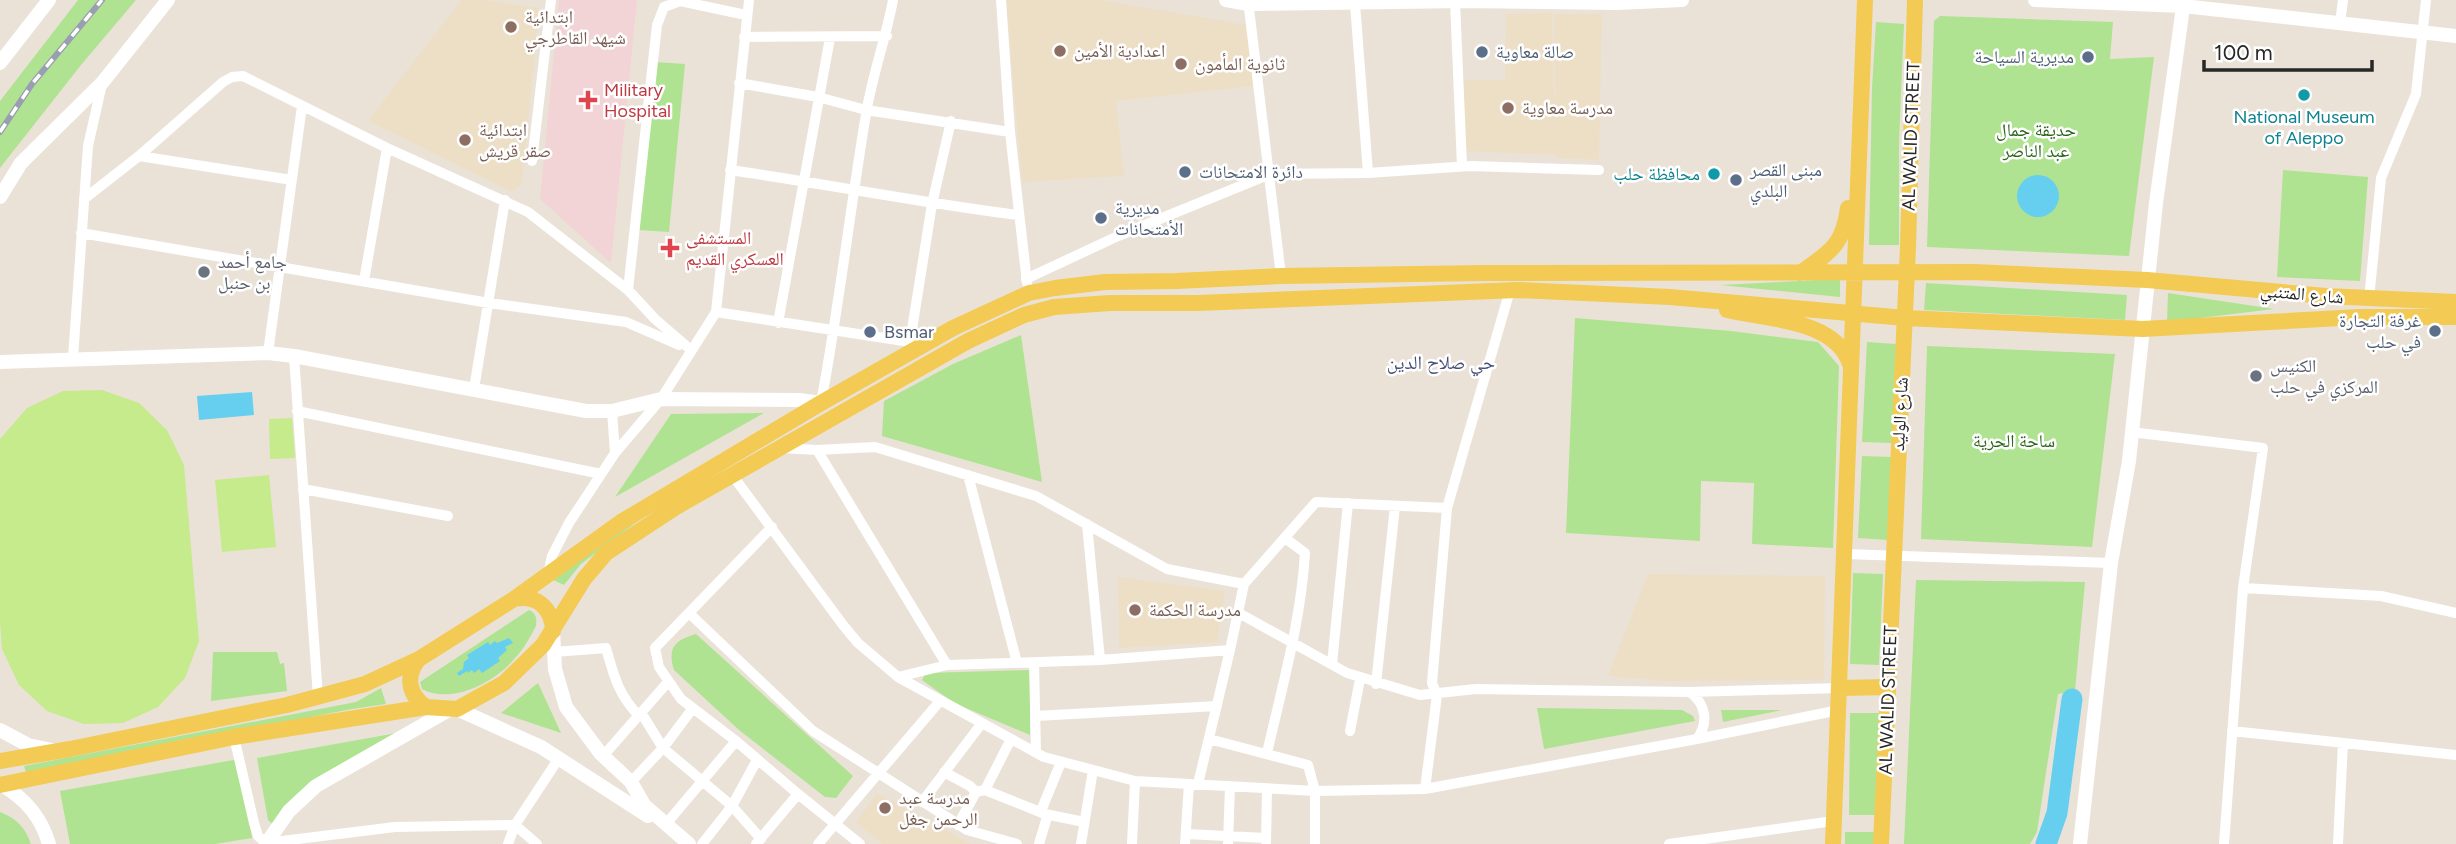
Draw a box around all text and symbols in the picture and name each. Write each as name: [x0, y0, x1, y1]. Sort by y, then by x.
place label: ابتدائية شيهد القاطرجي: [525, 6, 626, 53]
marker: ابتدائية شيهد القاطرجي: [503, 19, 519, 35]
scale bar: [2204, 28, 2372, 72]
place label: اعدادية الأمين: [1074, 40, 1165, 62]
text: 100 m: [2214, 40, 2273, 65]
place label: صالة معاوية: [1496, 41, 1574, 63]
marker: اعدادية الأمين: [1052, 43, 1068, 59]
marker: صالة معاوية: [1474, 44, 1490, 60]
place label: مديرية السياحة: [1974, 46, 2074, 68]
marker: مديرية السياحة: [2080, 49, 2096, 65]
place label: ثانوية المأمون: [1195, 53, 1285, 75]
marker: ثانوية المأمون: [1173, 56, 1189, 72]
street label: AL WALID STREET: [1897, 61, 1925, 211]
place label: Military Hospital: [604, 79, 671, 122]
marker: National Museum of Aleppo: [2296, 87, 2312, 103]
marker: Military Hospital: [578, 90, 598, 110]
place label: مدرسة معاوية: [1522, 97, 1613, 119]
marker: مدرسة معاوية: [1500, 100, 1516, 116]
place label: National Museum of Aleppo: [2233, 106, 2375, 149]
place label: ابتدائية صقر قريش: [479, 119, 551, 162]
park label: حديقة جمال عبد الناصر: [1996, 119, 2076, 162]
marker: ابتدائية صقر قريش: [457, 132, 473, 148]
place label: مبنى القصر البلدي: [1749, 159, 1822, 206]
place label: دائرة الامتحانات: [1199, 161, 1303, 183]
place label: محافظة حلب: [1613, 163, 1700, 185]
marker: دائرة الامتحانات: [1177, 164, 1193, 180]
marker: محافظة حلب: [1706, 166, 1722, 182]
marker: مبنى القصر البلدي: [1728, 172, 1744, 188]
place label: مديرية الأمتحانات: [1115, 197, 1183, 240]
marker: مديرية الأمتحانات: [1093, 210, 1109, 226]
place label: المستشفى العسكري القديم: [686, 227, 784, 274]
marker: المستشفى العسكري القديم: [660, 238, 680, 258]
place label: جامع أحمد بن حنبل: [218, 251, 287, 294]
marker: جامع أحمد بن حنبل: [196, 264, 212, 280]
street label: شارع المتنبي: [2259, 279, 2345, 312]
place label: غرفة التجارة في حلب: [2339, 310, 2421, 357]
place label: Bsmar: [884, 321, 934, 343]
marker: غرفة التجارة في حلب: [2427, 323, 2443, 339]
marker: Bsmar: [862, 324, 878, 340]
district label: حي صلاح الدين: [1387, 351, 1495, 377]
place label: الكنيس المركزي في حلب: [2270, 355, 2378, 402]
marker: الكنيس المركزي في حلب: [2248, 368, 2264, 384]
street label: شارع الوليد: [1887, 376, 1913, 452]
park label: ساحة الحرية: [1973, 430, 2055, 452]
place label: مدرسة الحكمة: [1149, 599, 1241, 621]
marker: مدرسة الحكمة: [1127, 602, 1143, 618]
street label: AL WALID STREET: [1874, 625, 1902, 775]
place label: مدرسة عبد الرحمن جغل: [899, 787, 978, 830]
marker: مدرسة عبد الرحمن جغل: [877, 800, 893, 816]

